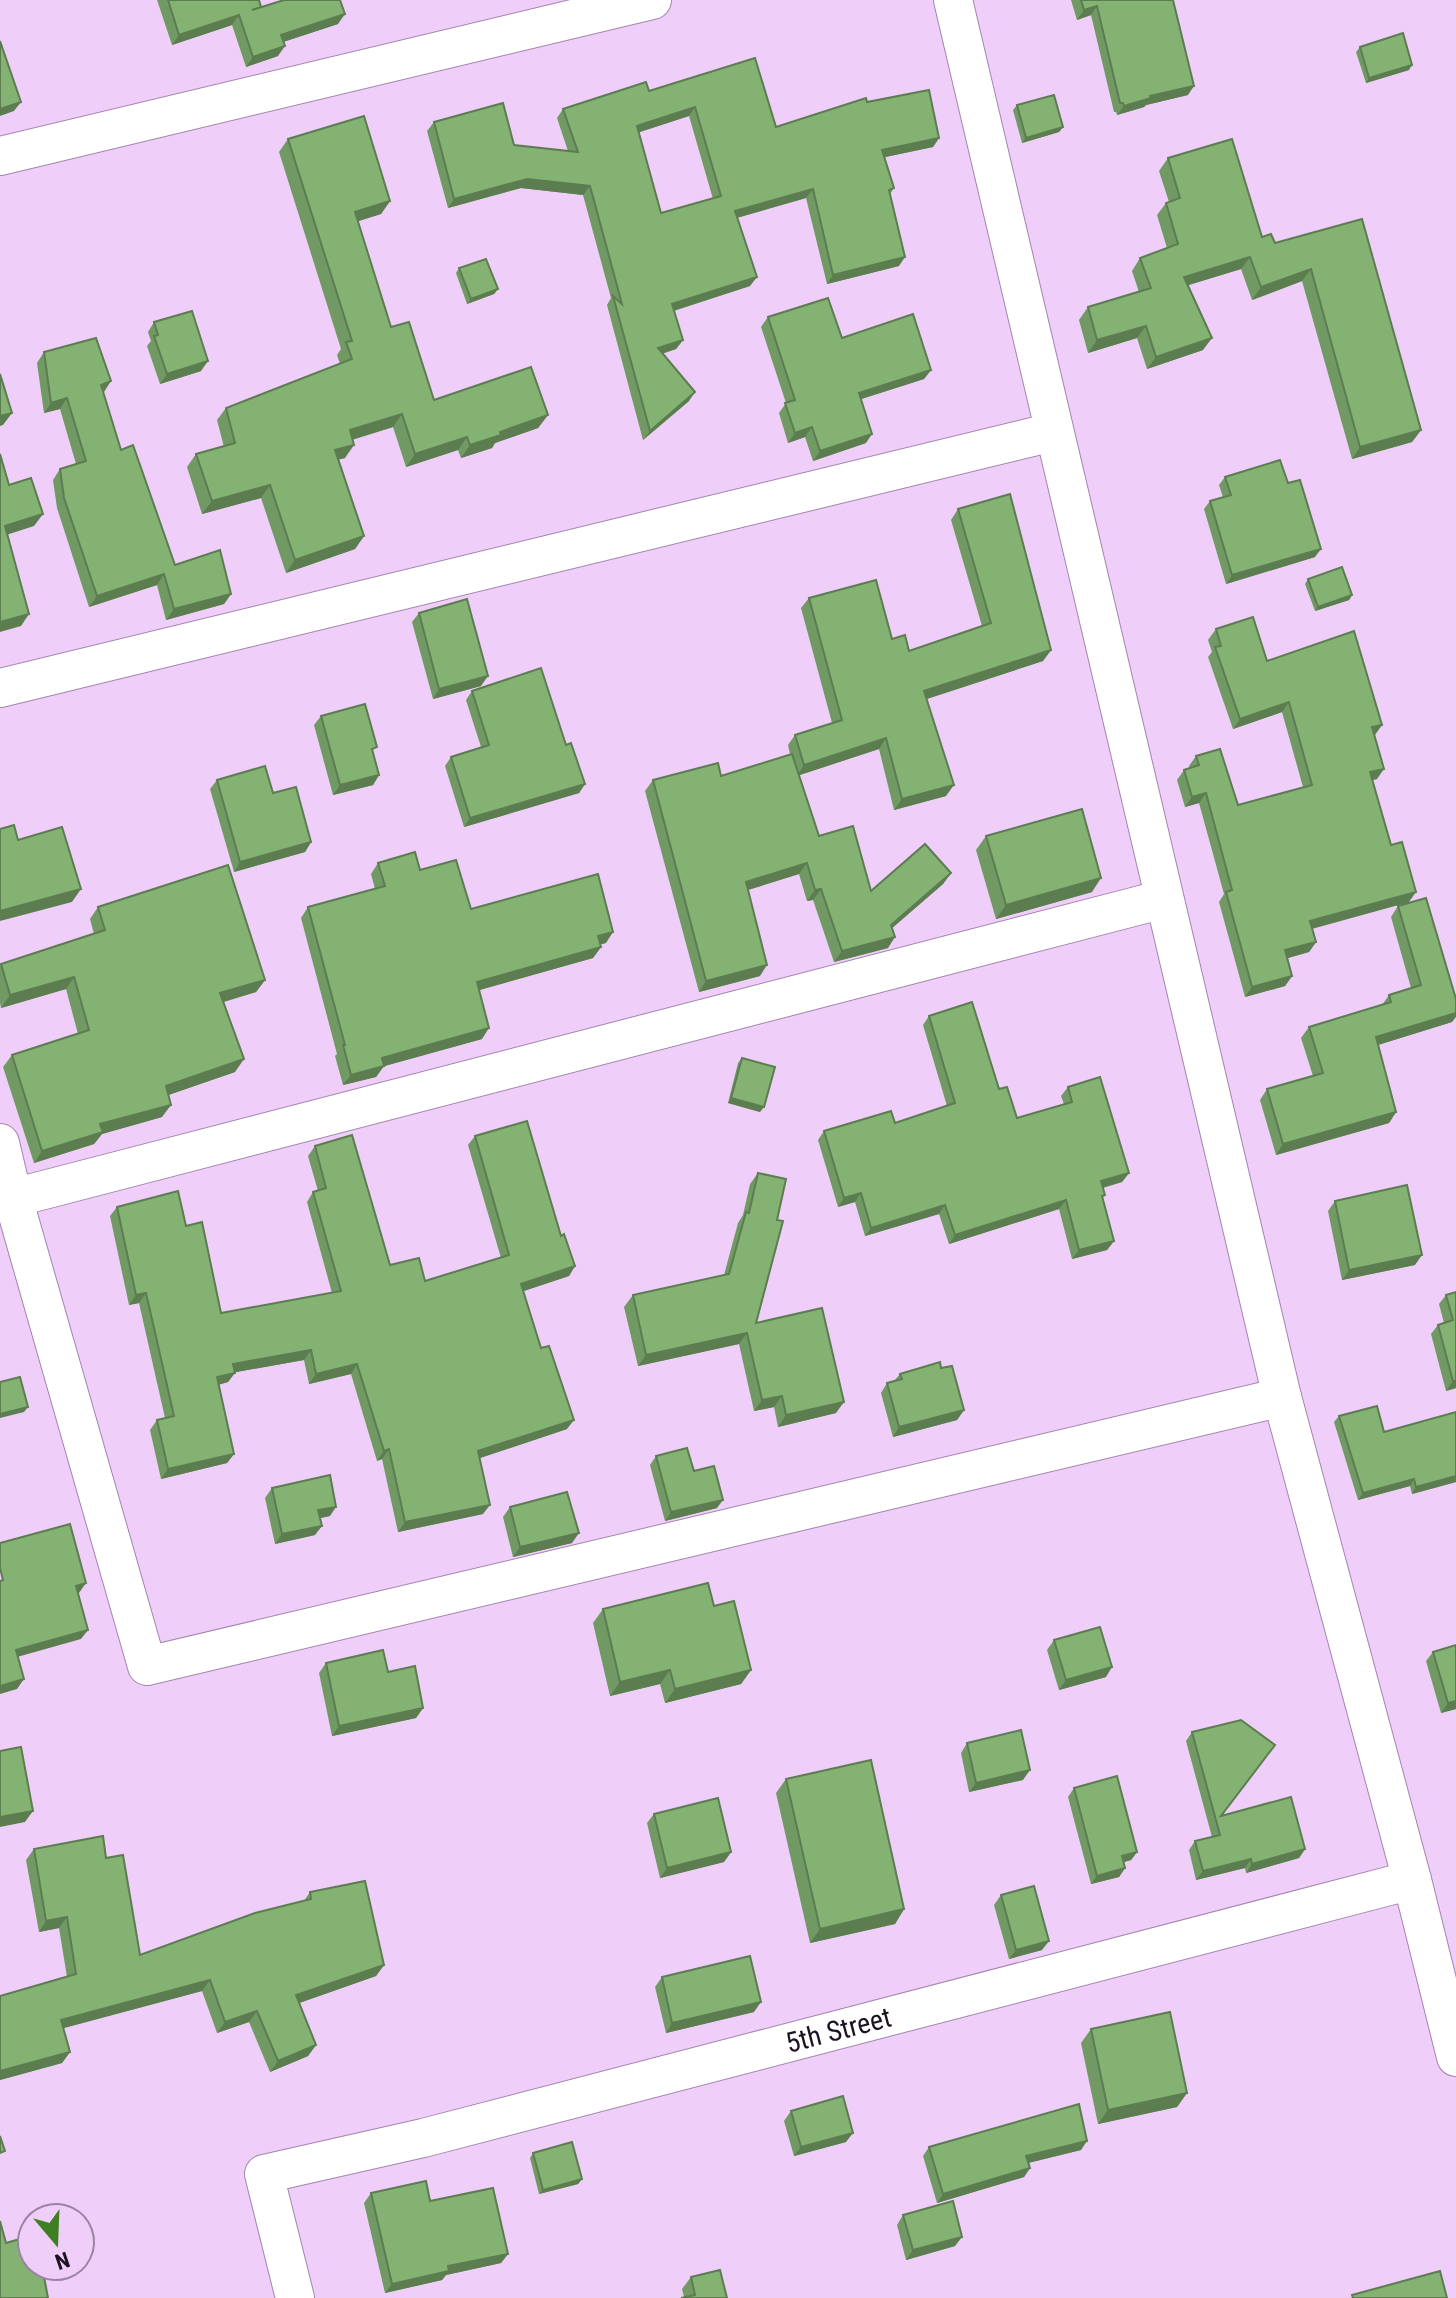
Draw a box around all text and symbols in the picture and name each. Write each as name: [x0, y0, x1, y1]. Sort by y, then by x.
street label: 5th Street: [782, 2000, 895, 2059]
north arrow: [16, 2202, 96, 2282]
text: N: [52, 2246, 73, 2274]

